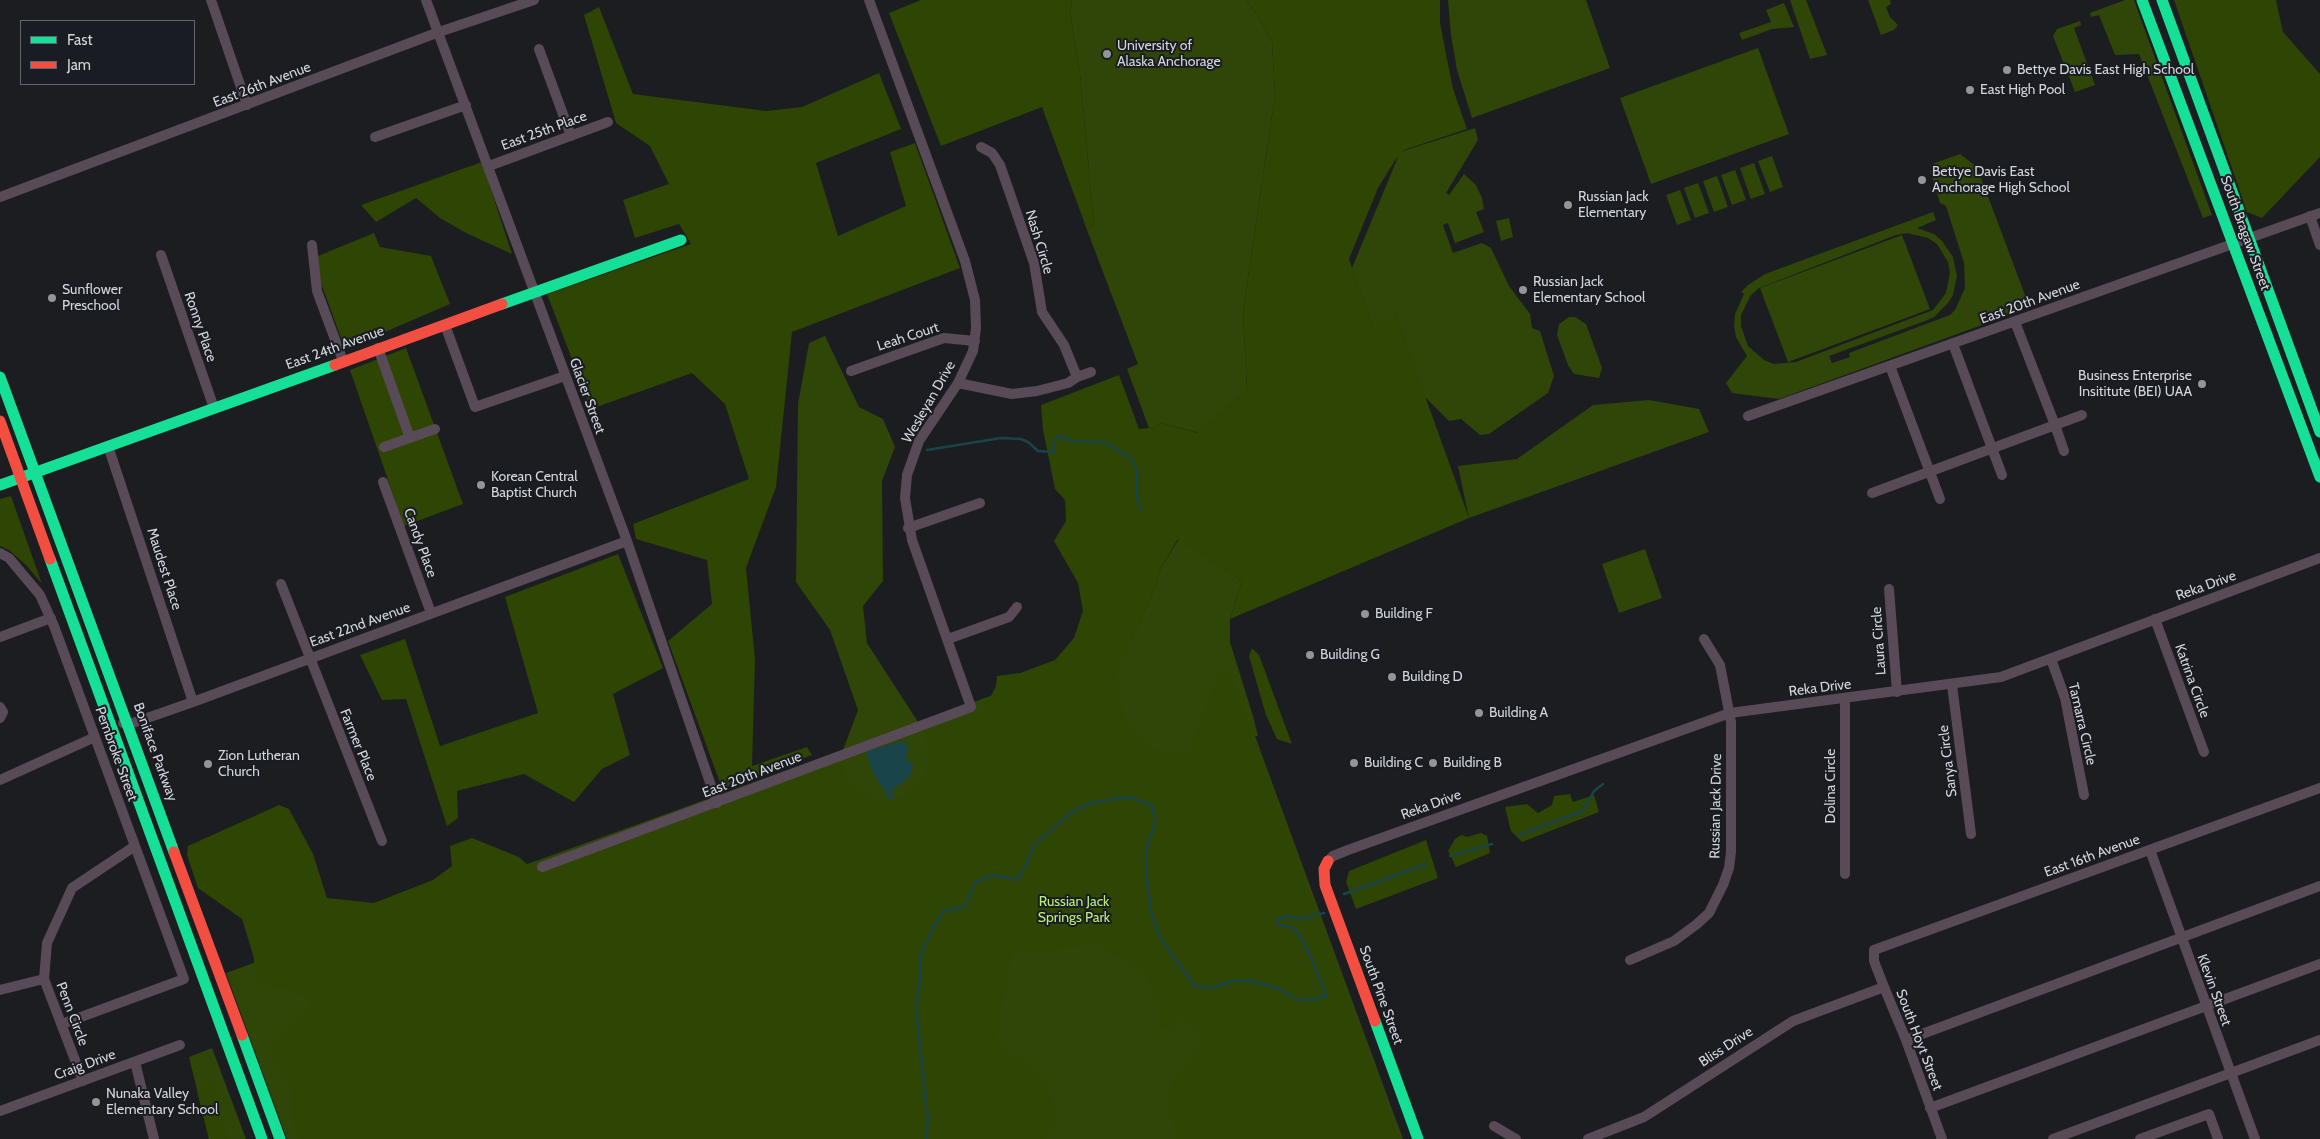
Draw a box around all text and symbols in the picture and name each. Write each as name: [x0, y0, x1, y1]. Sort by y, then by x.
legend: [20, 20, 195, 85]
text: Fast: [67, 31, 92, 49]
place label: University of Alaska Anchorage: [1117, 38, 1221, 70]
marker: University of Alaska Anchorage: [1101, 48, 1113, 60]
text: Jam: [67, 56, 91, 74]
street label: East 26th Avenue: [211, 59, 313, 111]
place label: Bettye Davis East High School: [2017, 62, 2194, 78]
marker: Bettye Davis East High School: [2001, 64, 2013, 76]
place label: East High Pool: [1980, 82, 2065, 98]
marker: East High Pool: [1964, 84, 1976, 96]
street label: East 25th Place: [499, 108, 589, 154]
place label: Bettye Davis East Anchorage High School: [1932, 164, 2070, 196]
street label: South Bragaw Street: [2216, 173, 2274, 293]
marker: Bettye Davis East Anchorage High School: [1916, 174, 1928, 186]
place label: Russian Jack Elementary: [1578, 189, 1649, 222]
marker: Russian Jack Elementary: [1562, 199, 1574, 211]
street label: Nash Circle: [1021, 208, 1057, 276]
place label: Russian Jack Elementary School: [1533, 274, 1645, 306]
street label: East 20th Avenue: [1978, 276, 2082, 328]
place label: Sunflower Preschool: [62, 282, 122, 314]
marker: Russian Jack Elementary School: [1517, 284, 1529, 296]
street label: Ronny Place: [180, 290, 220, 364]
marker: Sunflower Preschool: [46, 292, 58, 304]
street label: Leah Court: [875, 319, 941, 355]
street label: East 24th Avenue: [284, 322, 386, 374]
street label: Glacier Street: [566, 356, 608, 436]
street label: Wesleyan Drive: [899, 358, 959, 446]
place label: Business Enterprise Insititute (BEI) UAA: [2078, 368, 2192, 401]
marker: Business Enterprise Insititute (BEI) UAA: [2196, 378, 2208, 390]
place label: Korean Central Baptist Church: [491, 469, 578, 502]
marker: Korean Central Baptist Church: [475, 479, 487, 491]
street label: Candy Place: [400, 506, 440, 580]
street label: Maudest Place: [143, 526, 185, 612]
street label: Reka Drive: [2174, 567, 2238, 605]
street label: East 22nd Avenue: [307, 599, 413, 651]
place label: Building F: [1375, 606, 1433, 622]
street label: Laura Circle: [1868, 606, 1890, 676]
marker: Building F: [1359, 608, 1371, 620]
street label: Katrina Circle: [2171, 642, 2213, 720]
place label: Building G: [1320, 647, 1380, 663]
marker: Building G: [1304, 649, 1316, 661]
place label: Building D: [1402, 669, 1463, 685]
marker: Building D: [1386, 671, 1398, 683]
street label: Reka Drive: [1788, 676, 1852, 700]
street label: Tamarra Circle: [2064, 681, 2100, 767]
street label: Boniface Parkway: [129, 700, 181, 804]
street label: Pembroke Street: [91, 704, 141, 804]
place label: Building A: [1489, 705, 1548, 721]
street label: Farmer Place: [336, 707, 380, 783]
marker: Building A: [1473, 707, 1485, 719]
street label: Sanya Circle: [1935, 724, 1961, 798]
place label: Zion Lutheran Church: [218, 748, 300, 780]
street label: East 20th Avenue: [700, 748, 804, 802]
street label: Dolina Circle: [1823, 749, 1839, 823]
street label: Russian Jack Drive: [1707, 753, 1725, 859]
place label: Building C: [1364, 755, 1423, 771]
place label: Building B: [1443, 755, 1502, 771]
marker: Building C: [1348, 757, 1360, 769]
marker: Building B: [1427, 757, 1439, 769]
marker: Zion Lutheran Church: [202, 758, 214, 770]
street label: Reka Drive: [1399, 786, 1463, 824]
street label: East 16th Avenue: [2042, 831, 2142, 881]
park label: Russian Jack Springs Park: [1038, 894, 1110, 926]
street label: South Pine Street: [1355, 943, 1407, 1047]
street label: Klevin Street: [2193, 952, 2235, 1028]
street label: Penn Circle: [52, 980, 92, 1048]
street label: South Hoyt Street: [1892, 987, 1946, 1093]
street label: Bliss Drive: [1696, 1023, 1756, 1071]
street label: Craig Drive: [52, 1046, 118, 1084]
place label: Nunaka Valley Elementary School: [106, 1086, 218, 1118]
marker: Nunaka Valley Elementary School: [90, 1096, 102, 1108]

